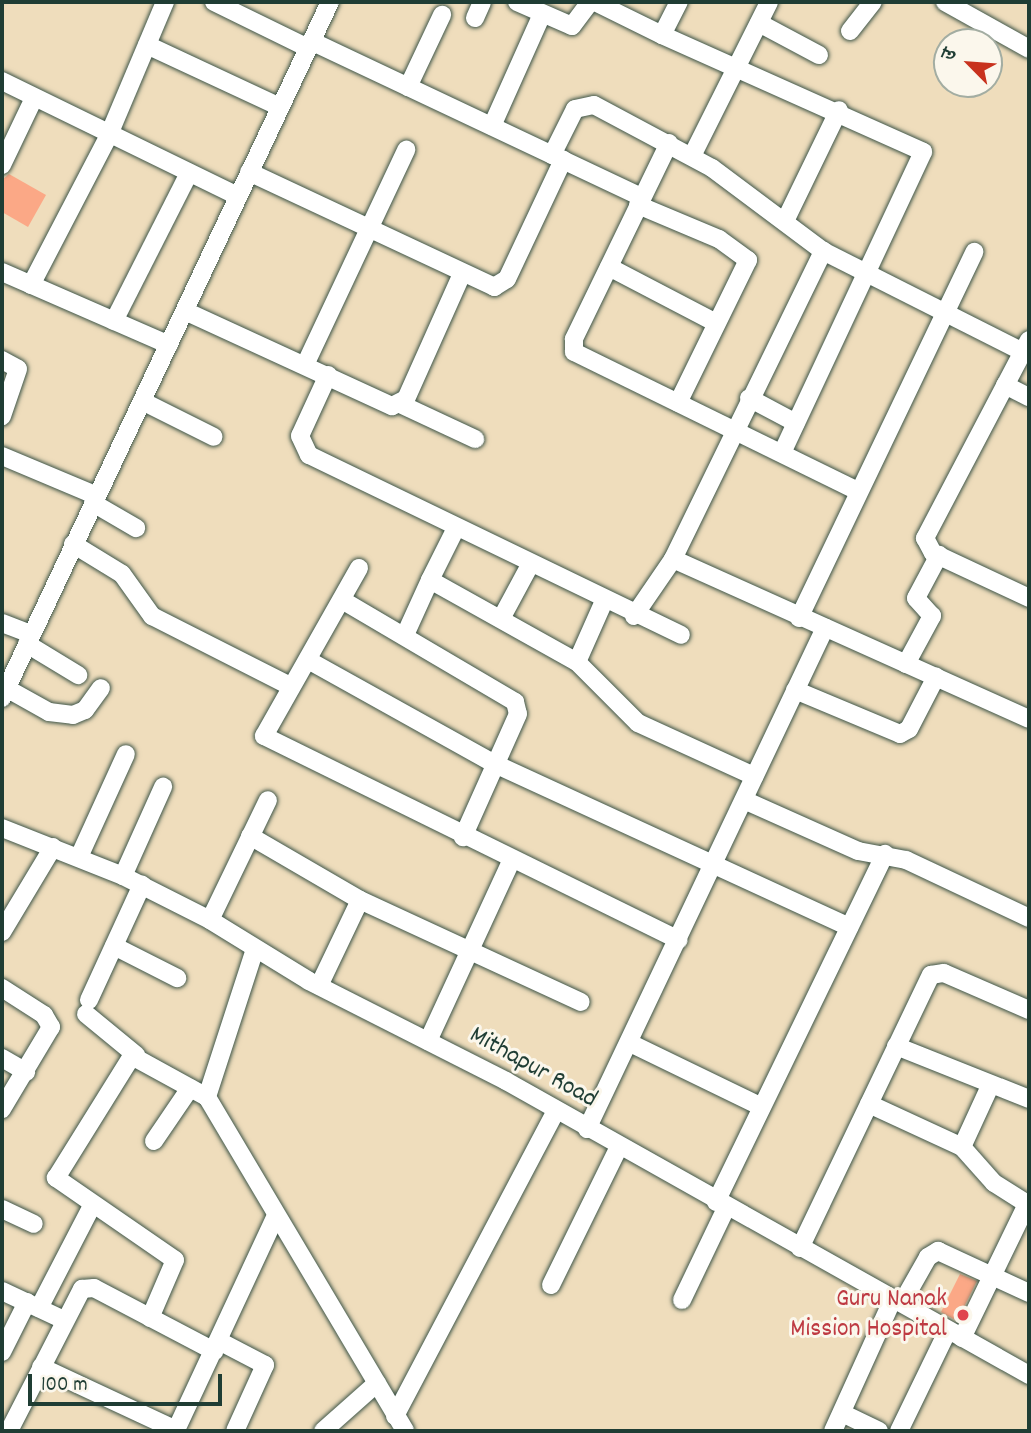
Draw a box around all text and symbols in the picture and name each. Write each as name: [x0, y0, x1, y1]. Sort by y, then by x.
north arrow: [933, 28, 1003, 98]
text: उ: [936, 44, 965, 65]
street label: Mithapur Road: [464, 1020, 602, 1116]
place label: Guru Nanak Mission Hospital: [790, 1284, 947, 1346]
marker: Guru Nanak Mission Hospital: [953, 1305, 973, 1325]
scale bar: [32, 1360, 226, 1404]
text: 100 m: [41, 1371, 88, 1401]

